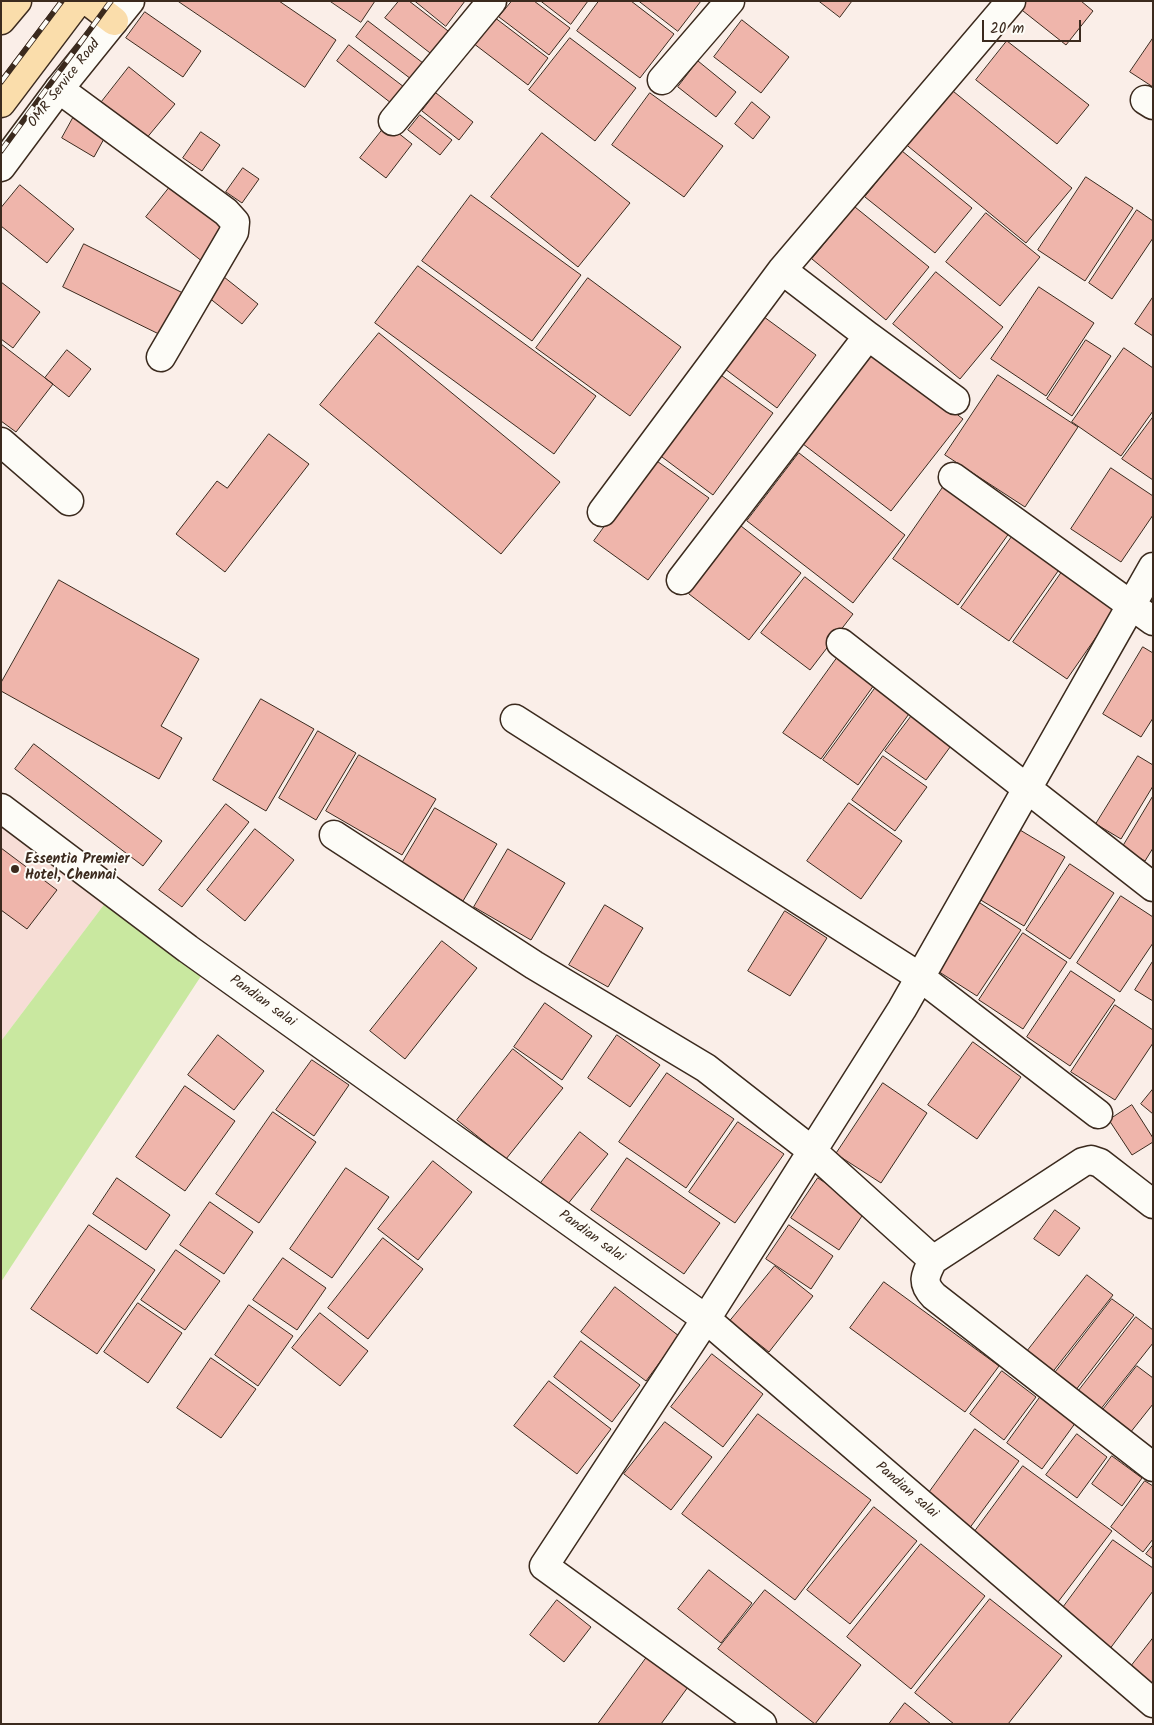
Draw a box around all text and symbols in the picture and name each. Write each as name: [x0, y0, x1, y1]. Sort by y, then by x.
scale bar: [984, 10, 1083, 42]
text: 20 m: [990, 17, 1024, 41]
street label: OMR Service Road: [25, 37, 105, 131]
place label: Essentia Premier Hotel, Chennai: [25, 853, 129, 886]
marker: Essentia Premier Hotel, Chennai: [9, 863, 21, 875]
street label: Pandian salai: [226, 972, 298, 1032]
street label: Pandian salai: [555, 1207, 627, 1267]
street label: Pandian salai: [871, 1459, 941, 1523]

